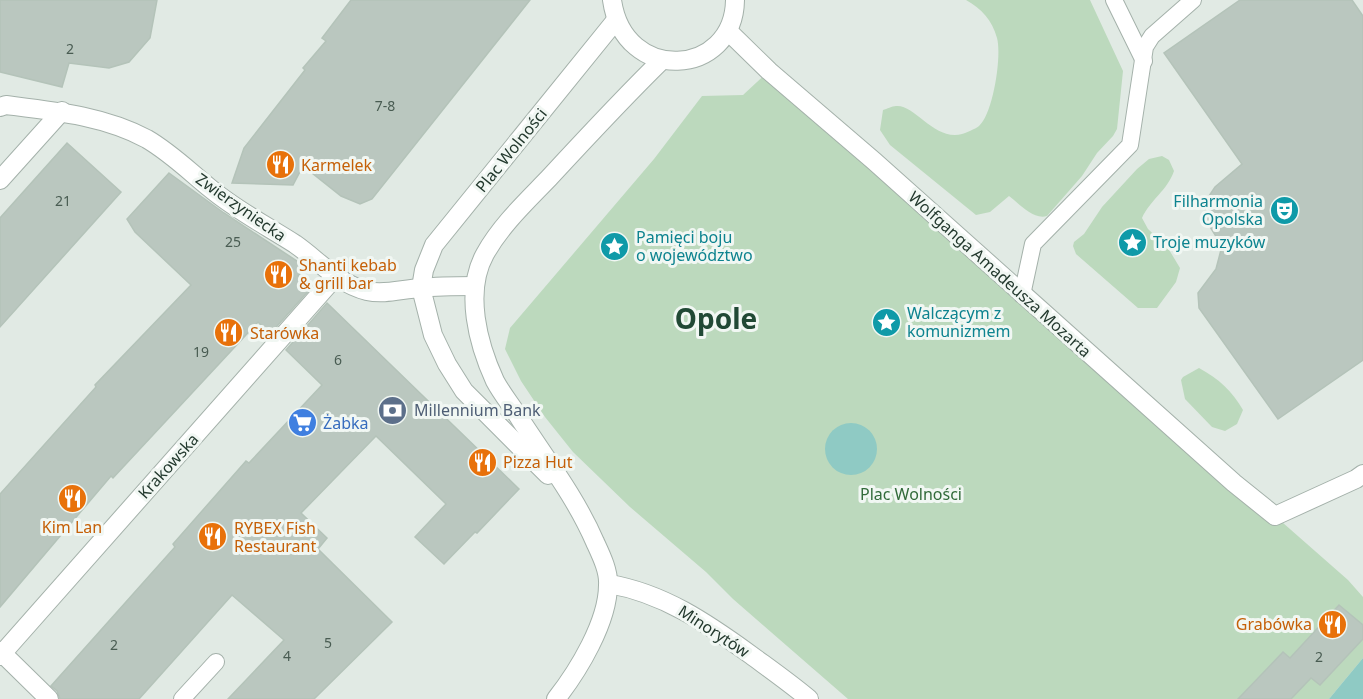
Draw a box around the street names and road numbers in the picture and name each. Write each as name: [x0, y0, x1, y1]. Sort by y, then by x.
street label: Plac Wolności: [470, 103, 552, 197]
street label: Zwierzyniecka: [192, 168, 290, 246]
street label: Wolfganga Amadeusza Mozarta: [904, 186, 1096, 362]
street label: Krakowska: [133, 429, 203, 503]
street label: Minorytów: [674, 600, 754, 662]

